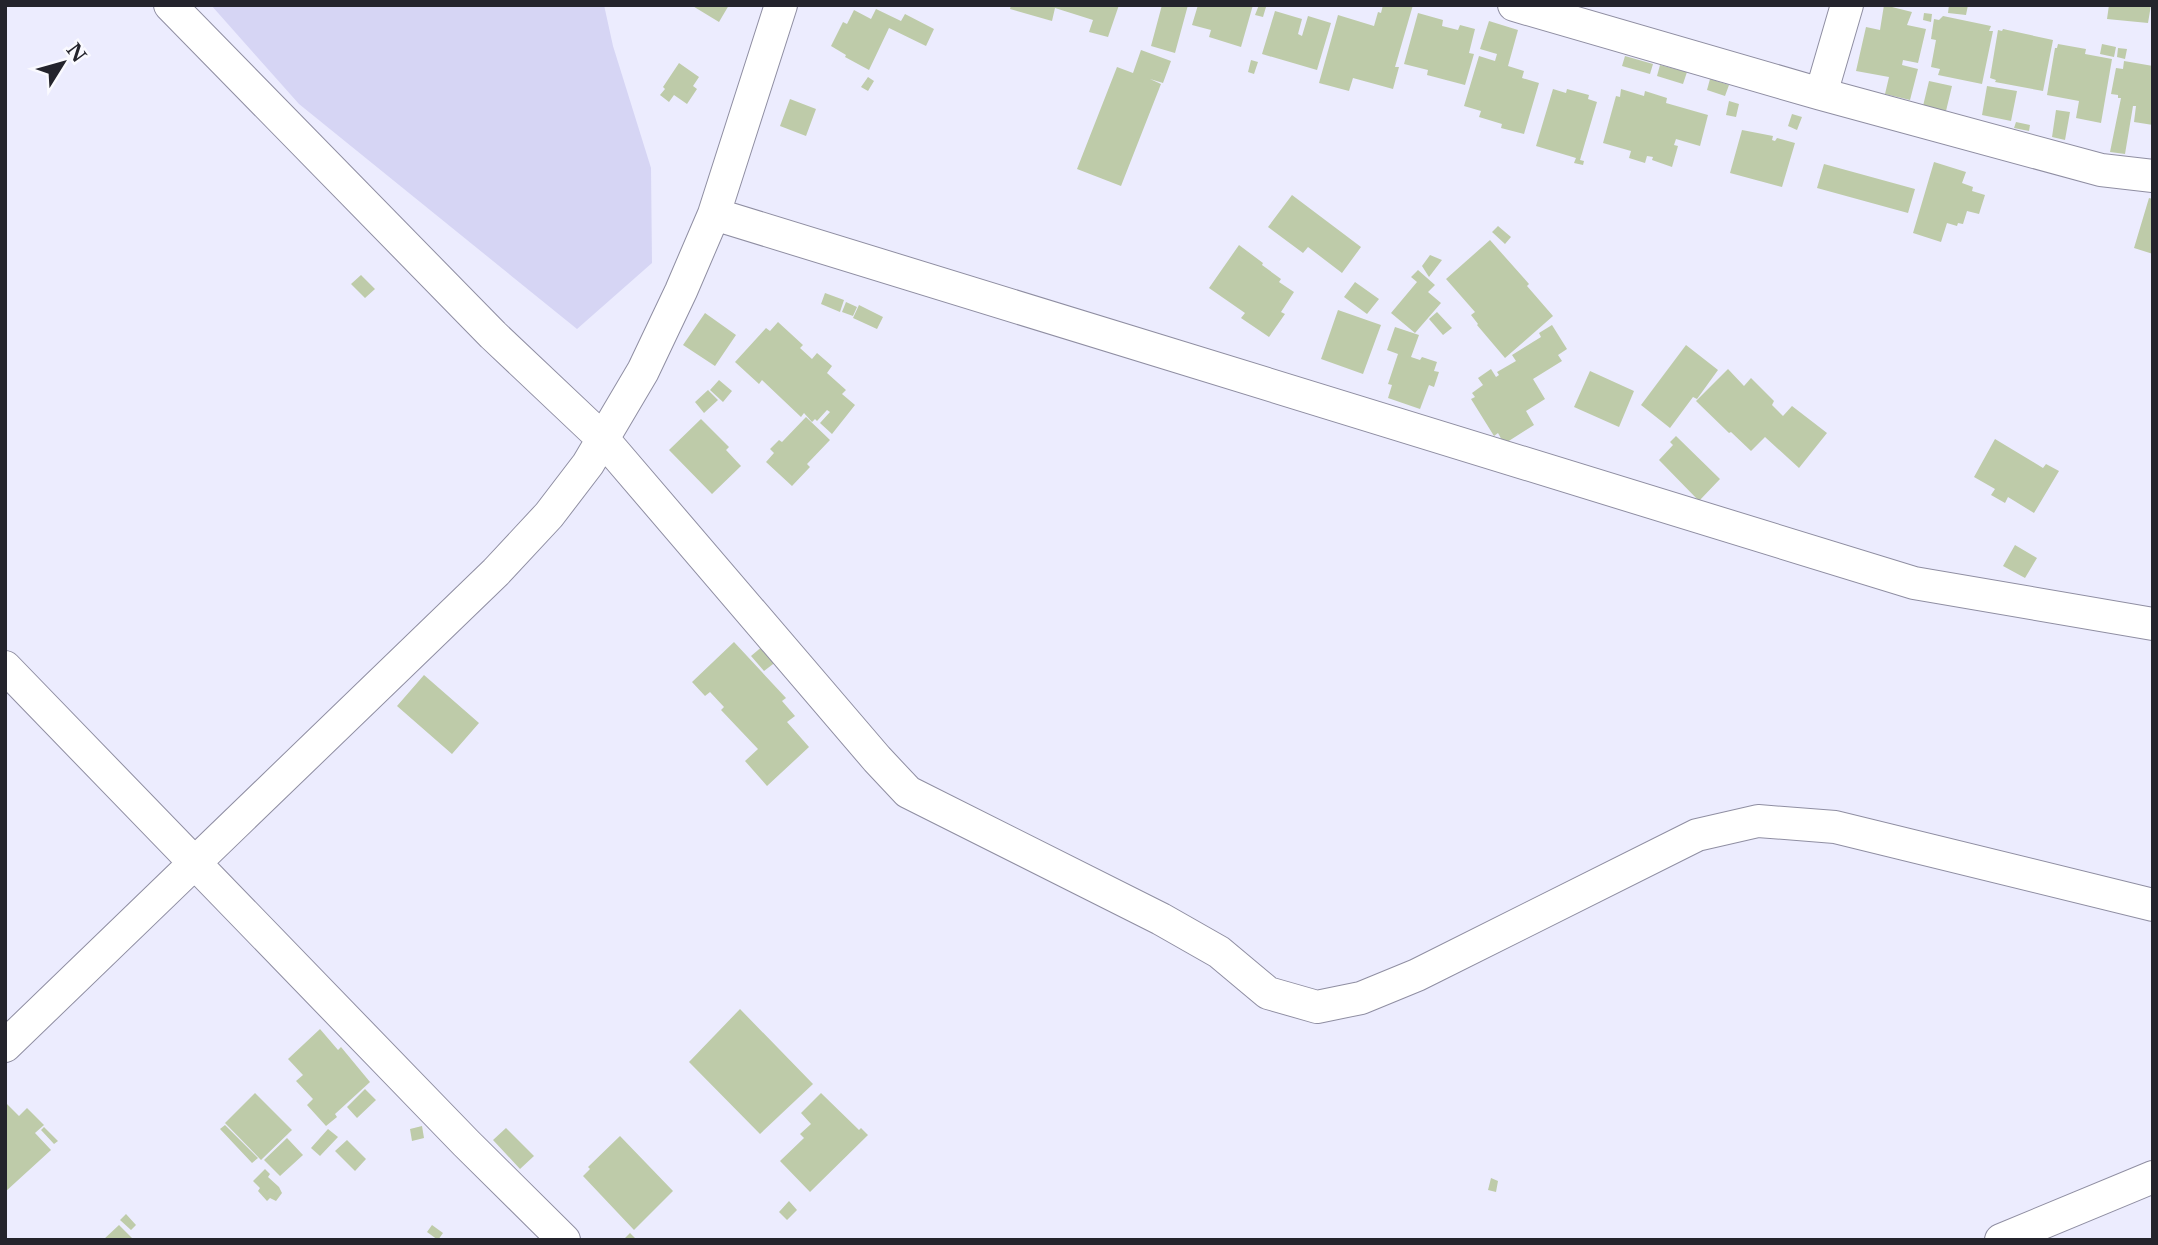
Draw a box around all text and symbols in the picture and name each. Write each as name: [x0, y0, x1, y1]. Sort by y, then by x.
north arrow: [28, 28, 98, 98]
text: N: [62, 39, 91, 67]

